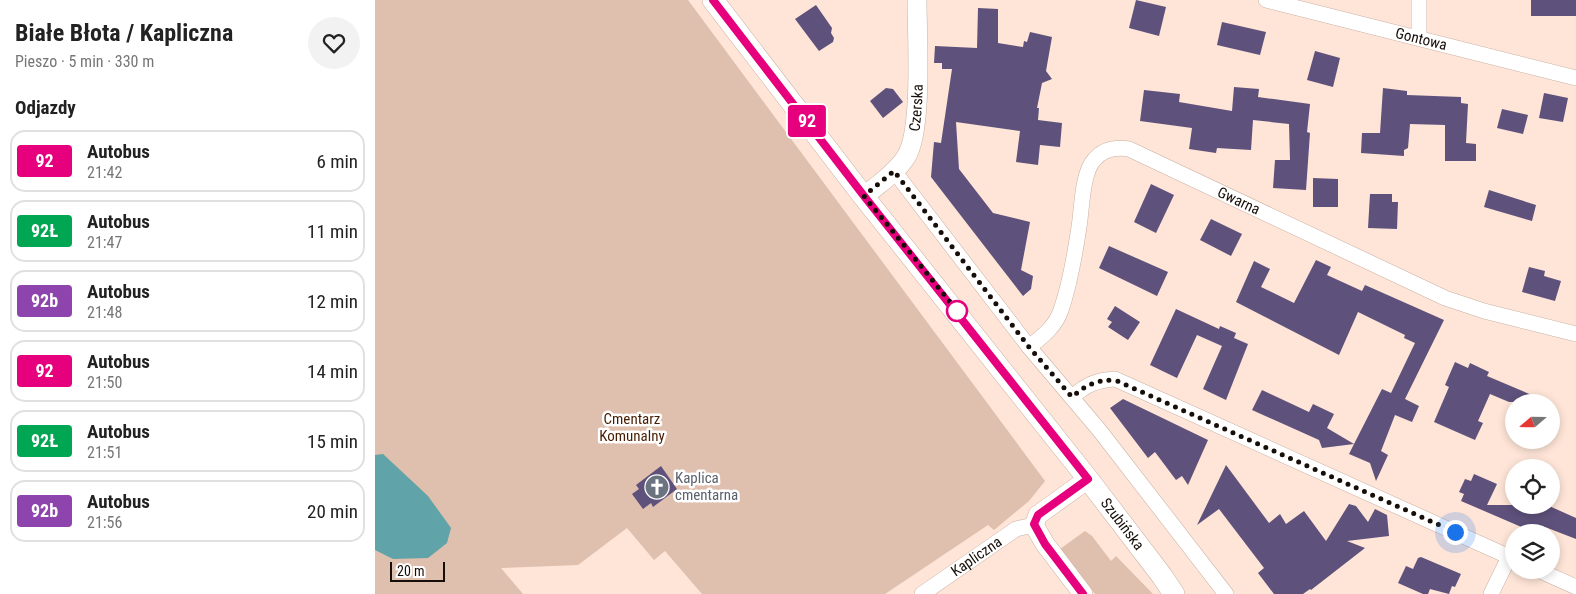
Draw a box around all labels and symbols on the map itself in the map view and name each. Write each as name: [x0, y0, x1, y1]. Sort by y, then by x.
street label: Gontowa: [1394, 24, 1449, 54]
street label: Czerska: [905, 84, 927, 133]
line badge: 92: [785, 105, 829, 137]
street label: Gwarna: [1215, 183, 1263, 218]
unlabelled marker: [946, 300, 968, 322]
north arrow: [1505, 394, 1560, 449]
park label: Cmentarz Komunalny: [599, 410, 665, 445]
place label: Kaplica cmentarna: [675, 469, 738, 504]
church icon: Kaplica cmentarna: [644, 474, 670, 500]
street label: Szubińska: [1097, 495, 1148, 554]
your location: [1443, 520, 1468, 545]
street label: Kapliczna: [947, 533, 1005, 580]
scale bar: [390, 559, 445, 582]

